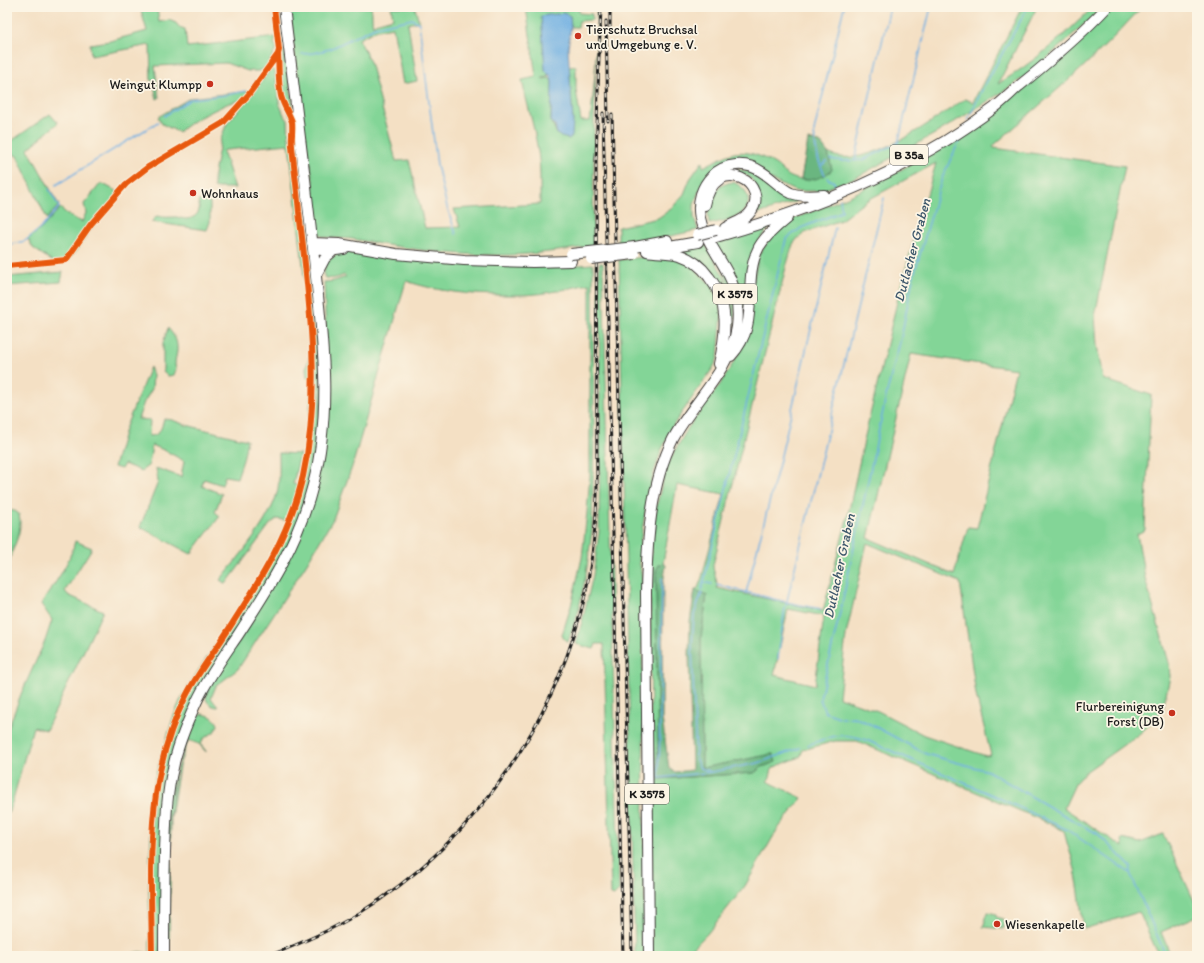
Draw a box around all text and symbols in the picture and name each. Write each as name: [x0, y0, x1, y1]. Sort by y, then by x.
place label: Tierschutz Bruchsal und Umgebung e. V.: [586, 22, 698, 52]
marker: Tierschutz Bruchsal und Umgebung e. V.: [573, 31, 583, 41]
place label: Weingut Klumpp: [109, 77, 202, 92]
marker: Weingut Klumpp: [205, 79, 215, 89]
road number: B 35a: [890, 145, 928, 165]
place label: Wohnhaus: [201, 186, 259, 201]
marker: Wohnhaus: [188, 188, 198, 198]
water label: Dutlacher Graben: [891, 196, 935, 304]
road number: K 3575: [713, 284, 757, 304]
water label: Dutlacher Graben: [820, 512, 859, 620]
place label: Flurbereinigung Forst (DB): [1076, 699, 1164, 729]
marker: Flurbereinigung Forst (DB): [1167, 708, 1177, 718]
road number: K 3575: [625, 784, 669, 804]
place label: Wiesenkapelle: [1005, 917, 1085, 932]
marker: Wiesenkapelle: [992, 919, 1002, 929]

